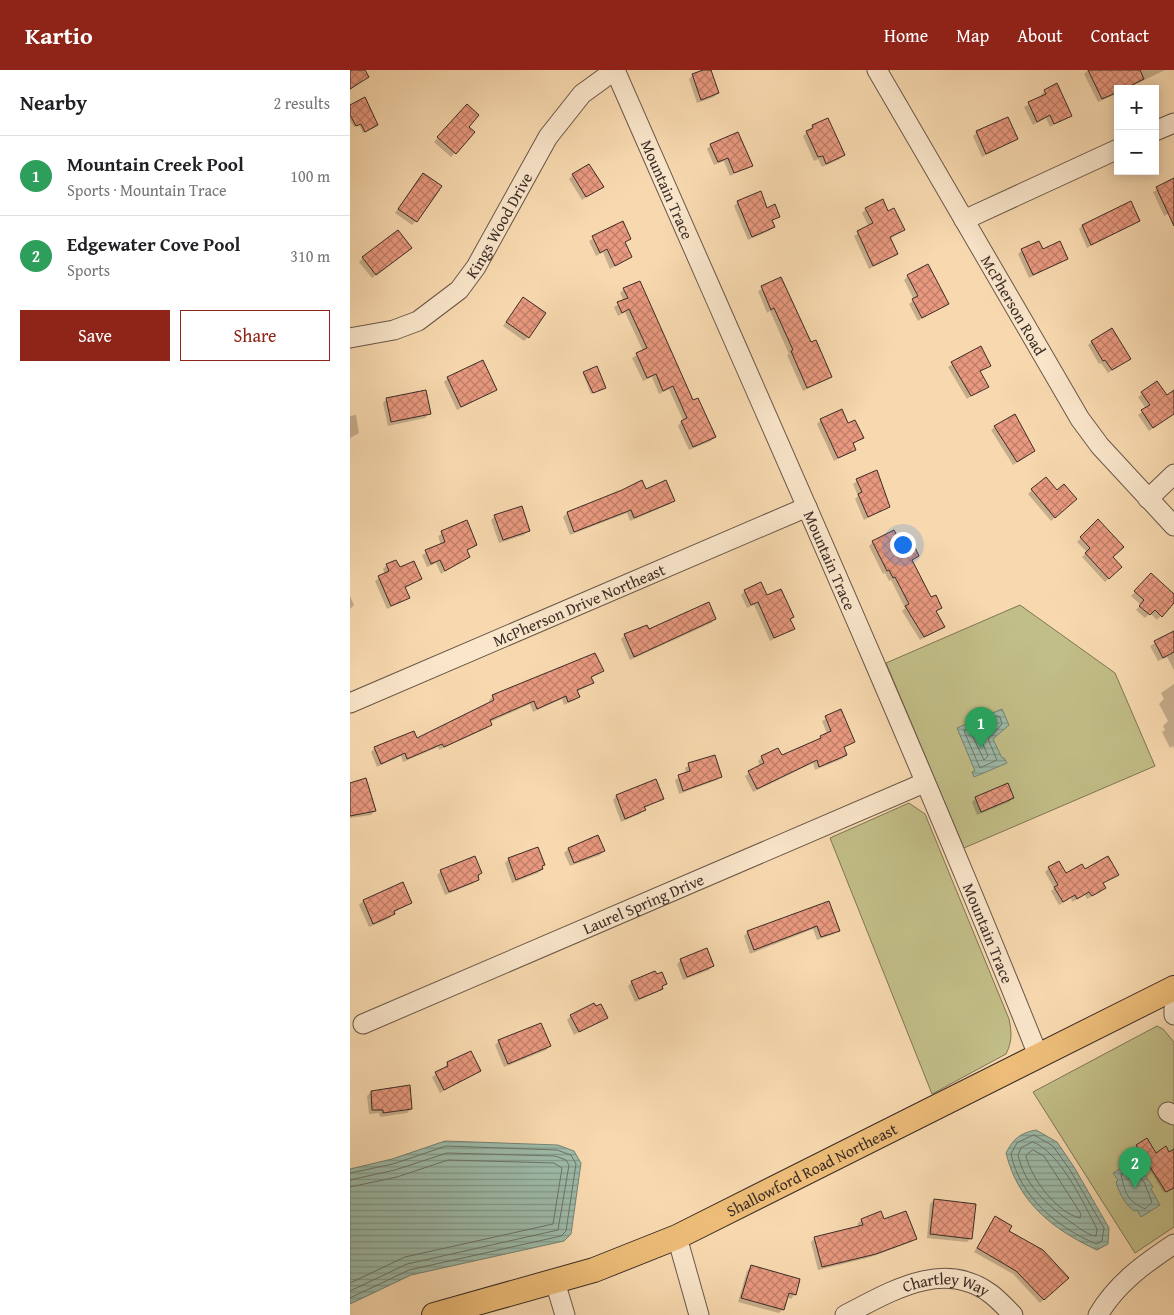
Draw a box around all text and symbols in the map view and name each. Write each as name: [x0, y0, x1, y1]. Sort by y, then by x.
text: Kartio: [25, 18, 93, 53]
text: Home: [884, 22, 928, 49]
text: Map: [956, 22, 989, 49]
text: About: [1017, 22, 1063, 49]
text: Contact: [1091, 22, 1149, 49]
map controls: [1114, 85, 1159, 175]
button: +: [1114, 85, 1159, 130]
text: Nearby: [20, 87, 87, 118]
text: 2 results: [273, 91, 330, 115]
button: −: [1114, 130, 1159, 175]
street label: Mountain Trace: [635, 136, 700, 243]
text: Mountain Creek Pool: [67, 150, 244, 178]
text: 1: [32, 164, 40, 188]
text: 100 m: [290, 164, 330, 188]
street label: Kings Wood Drive: [460, 168, 538, 283]
text: Sports · Mountain Trace: [67, 178, 227, 202]
text: Edgewater Cove Pool: [67, 230, 240, 258]
text: 2: [32, 244, 40, 268]
text: 310 m: [290, 244, 330, 268]
street label: McPherson Road: [975, 250, 1053, 360]
text: Sports: [67, 258, 110, 282]
button: Save: [20, 310, 170, 361]
button: Share: [180, 310, 330, 361]
street label: Mountain Trace: [798, 507, 862, 614]
your location: [890, 532, 916, 558]
street label: McPherson Drive Northeast: [489, 557, 669, 652]
pin: 1: [965, 707, 997, 748]
street label: Laurel Spring Drive: [579, 867, 708, 940]
street label: Mountain Trace: [957, 879, 1020, 987]
street label: Shallowford Road Northeast: [722, 1117, 901, 1223]
pin: 2: [1119, 1147, 1151, 1188]
street label: Chartley Way: [899, 1266, 995, 1302]

